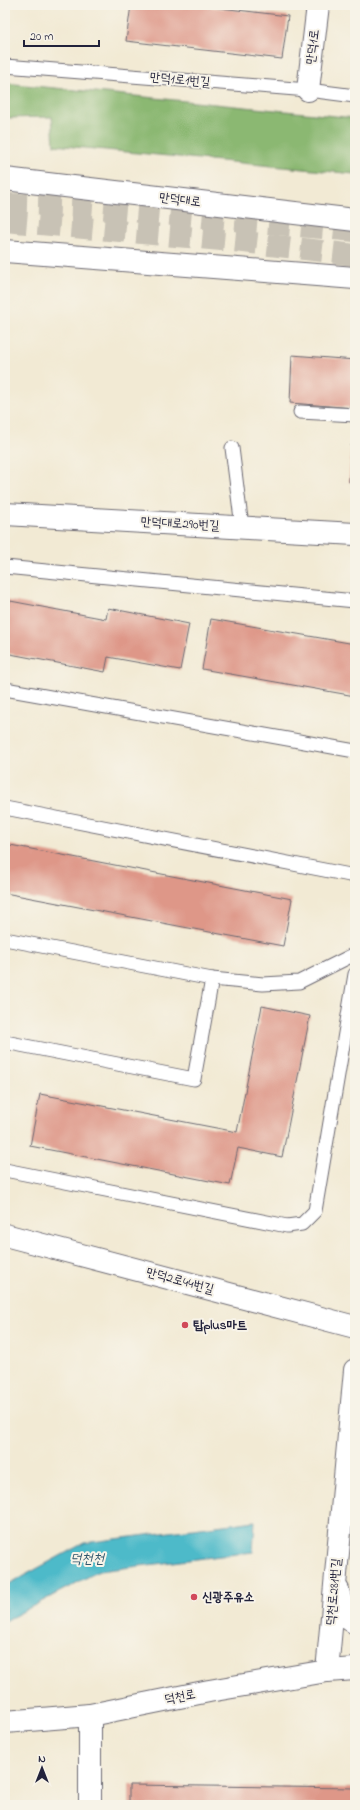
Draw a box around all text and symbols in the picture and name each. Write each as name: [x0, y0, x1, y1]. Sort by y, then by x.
scale bar: [24, 22, 99, 48]
text: 20 m: [30, 28, 53, 46]
street label: 만덕1로: [301, 28, 325, 66]
street label: 만덕1로1번길: [149, 68, 211, 92]
street label: 만덕대로: [158, 188, 202, 212]
street label: 만덕대로290번길: [140, 512, 220, 536]
street label: 만덕2로44번길: [144, 1263, 216, 1299]
place label: 탑plus마트: [193, 1316, 248, 1335]
marker: 탑plus마트: [180, 1320, 190, 1330]
water label: 덕천천: [70, 1549, 106, 1570]
street label: 덕천로281번길: [322, 1557, 346, 1627]
place label: 신광주유소: [202, 1588, 255, 1607]
marker: 신광주유소: [189, 1592, 199, 1602]
street label: 덕천로: [163, 1685, 197, 1709]
north arrow: [22, 1748, 62, 1788]
text: N: [38, 1751, 46, 1767]

